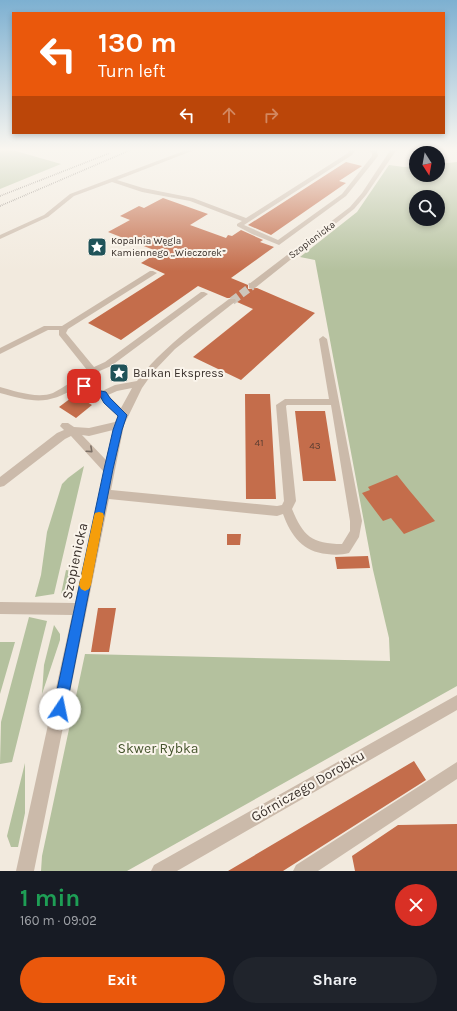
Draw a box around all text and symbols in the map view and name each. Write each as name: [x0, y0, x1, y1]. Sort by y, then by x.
text: 130 m: [98, 26, 177, 59]
icon: left: [32, 28, 84, 80]
text: Turn left: [98, 60, 166, 82]
icon: left: [176, 104, 198, 126]
icon: ahead: [218, 104, 240, 126]
icon: right: [260, 104, 282, 126]
north arrow: [409, 146, 445, 182]
map controls: [409, 146, 445, 226]
button: search: [409, 190, 445, 226]
street label: Szopienicka: [286, 218, 338, 262]
place label: Kopalnia Węgla Kamiennego „Wieczorek”: [111, 235, 226, 259]
place icon: Kopalnia Węgla Kamiennego „Wieczorek”: [86, 236, 108, 258]
place icon: Balkan Ekspress: [108, 362, 130, 384]
place label: Balkan Ekspress: [133, 366, 224, 380]
pin: [67, 369, 101, 403]
icon: arrive: [73, 375, 95, 397]
house number: 41: [255, 437, 263, 449]
house number: 43: [309, 440, 321, 452]
one-way arrow: [85, 446, 93, 453]
street label: Szopienicka: [59, 521, 91, 601]
position arrow: [39, 688, 81, 730]
park label: Skwer Rybka: [117, 740, 199, 757]
street label: Górniczego Dorobku: [248, 746, 368, 826]
text: 1 min: [20, 884, 80, 912]
button: close: [395, 884, 437, 926]
text: 160 m · 09:02: [20, 913, 97, 928]
button: Exit: [20, 957, 225, 1003]
button: Share: [233, 957, 437, 1003]

